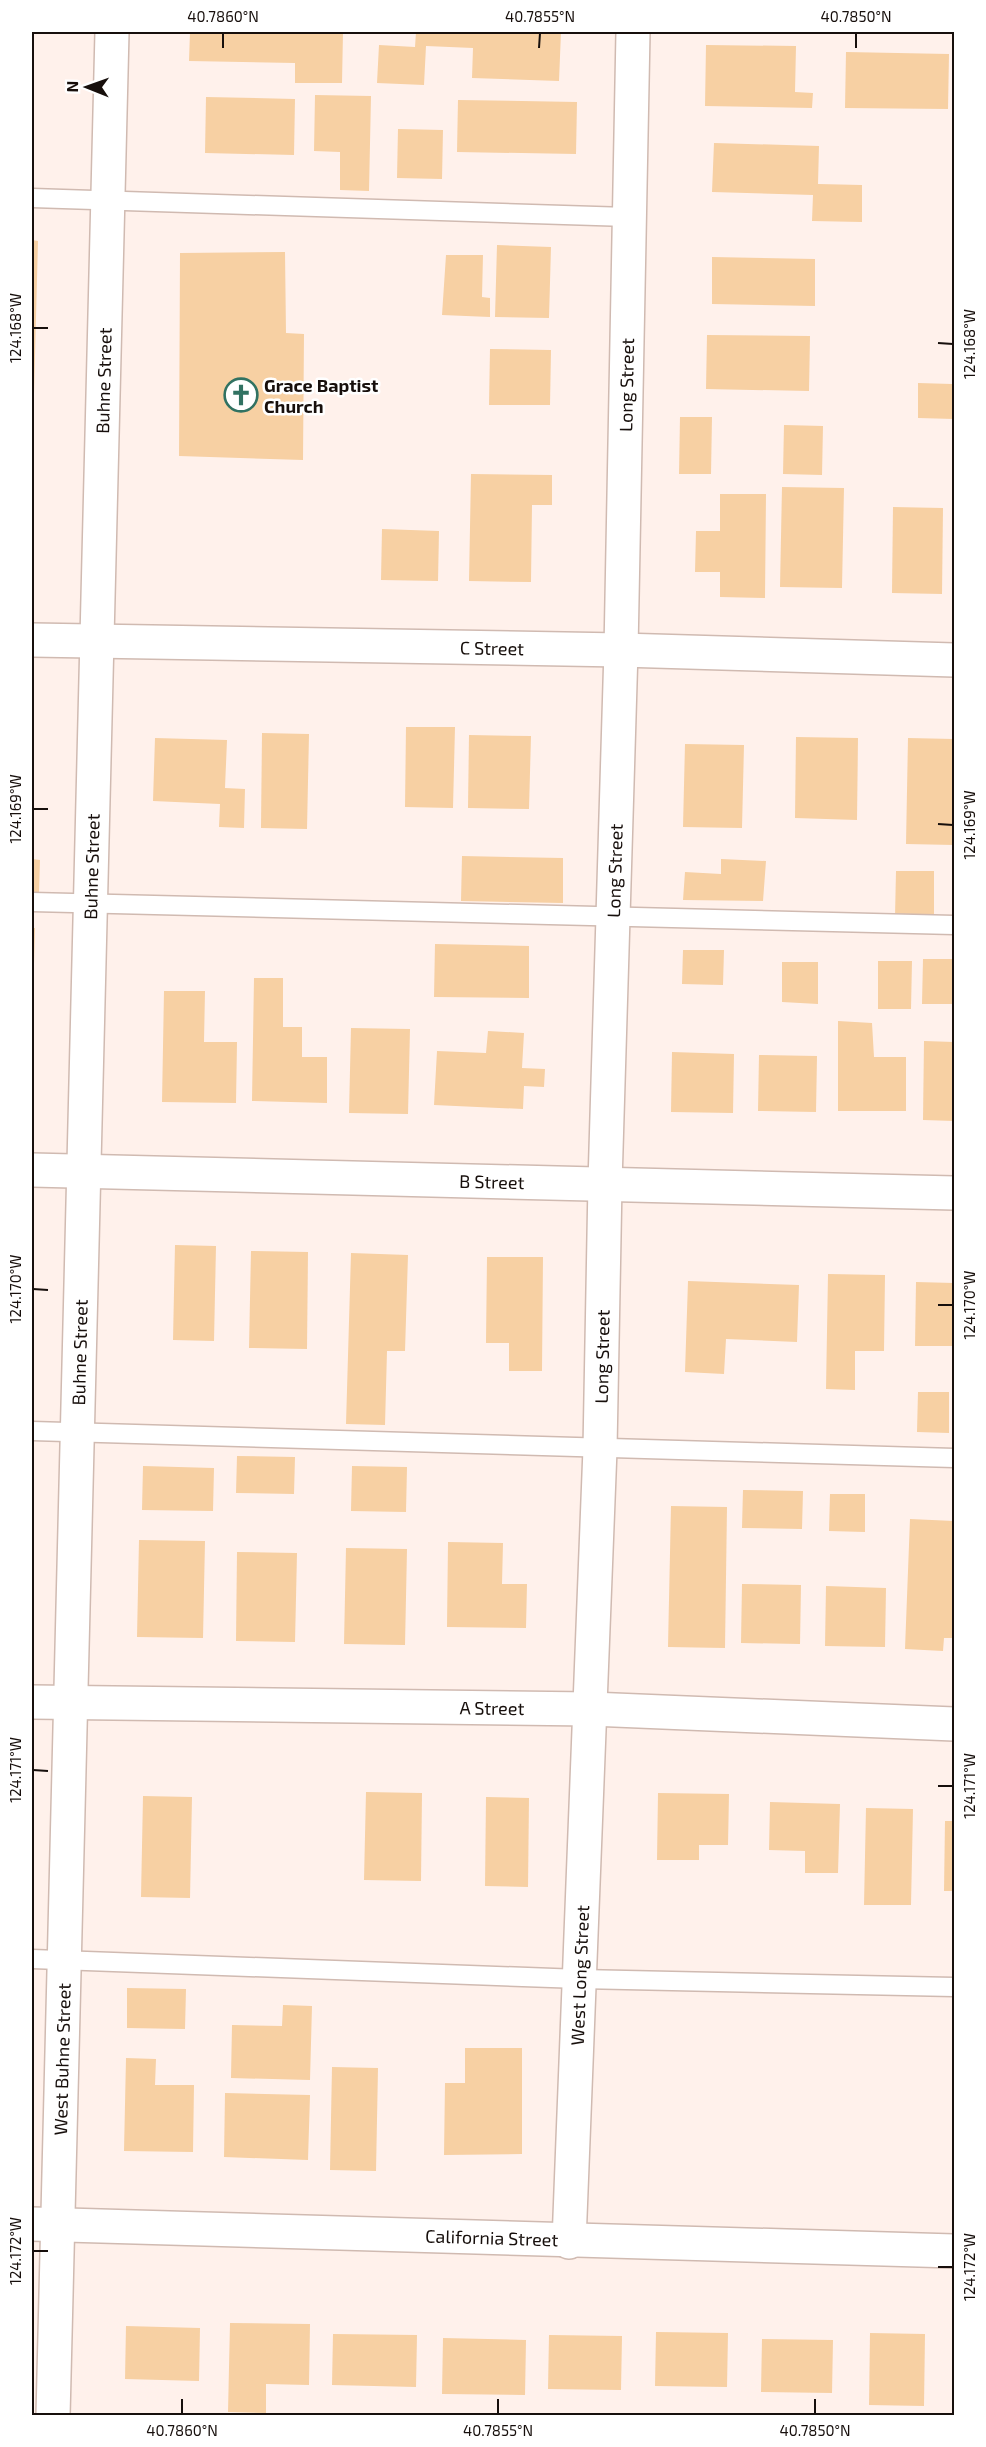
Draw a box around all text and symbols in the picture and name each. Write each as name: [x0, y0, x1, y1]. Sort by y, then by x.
text: 40.7860°N: [187, 7, 259, 25]
text: 40.7855°N: [505, 7, 575, 25]
text: 40.7850°N: [820, 7, 892, 25]
north arrow: [57, 57, 117, 117]
text: N: [62, 81, 81, 93]
text: 124.168°W: [6, 293, 24, 363]
text: 124.168°W: [960, 309, 978, 379]
street label: Buhne Street: [91, 327, 116, 434]
street label: Long Street: [614, 338, 638, 432]
place label: Grace Baptist Church: [264, 374, 379, 417]
church icon: Grace Baptist Church: [223, 377, 259, 413]
street label: C Street: [460, 636, 524, 659]
text: 124.169°W: [6, 774, 24, 844]
text: 124.169°W: [960, 790, 978, 860]
street label: Buhne Street: [79, 813, 104, 920]
street label: Long Street: [602, 823, 627, 918]
street label: B Street: [459, 1170, 525, 1193]
text: 124.170°W: [6, 1255, 24, 1323]
text: 124.170°W: [960, 1271, 978, 1339]
street label: Buhne Street: [67, 1299, 92, 1406]
street label: Long Street: [590, 1309, 614, 1404]
street label: A Street: [459, 1696, 525, 1719]
text: 124.171°W: [6, 1737, 24, 1803]
text: 124.171°W: [960, 1753, 978, 1819]
street label: West Long Street: [566, 1904, 593, 2046]
street label: West Buhne Street: [49, 1982, 75, 2136]
text: 124.172°W: [6, 2217, 24, 2285]
street label: California Street: [425, 2225, 559, 2250]
text: 124.172°W: [960, 2233, 978, 2301]
text: 40.7860°N: [146, 2421, 218, 2439]
text: 40.7855°N: [463, 2421, 533, 2439]
text: 40.7850°N: [779, 2421, 851, 2439]

